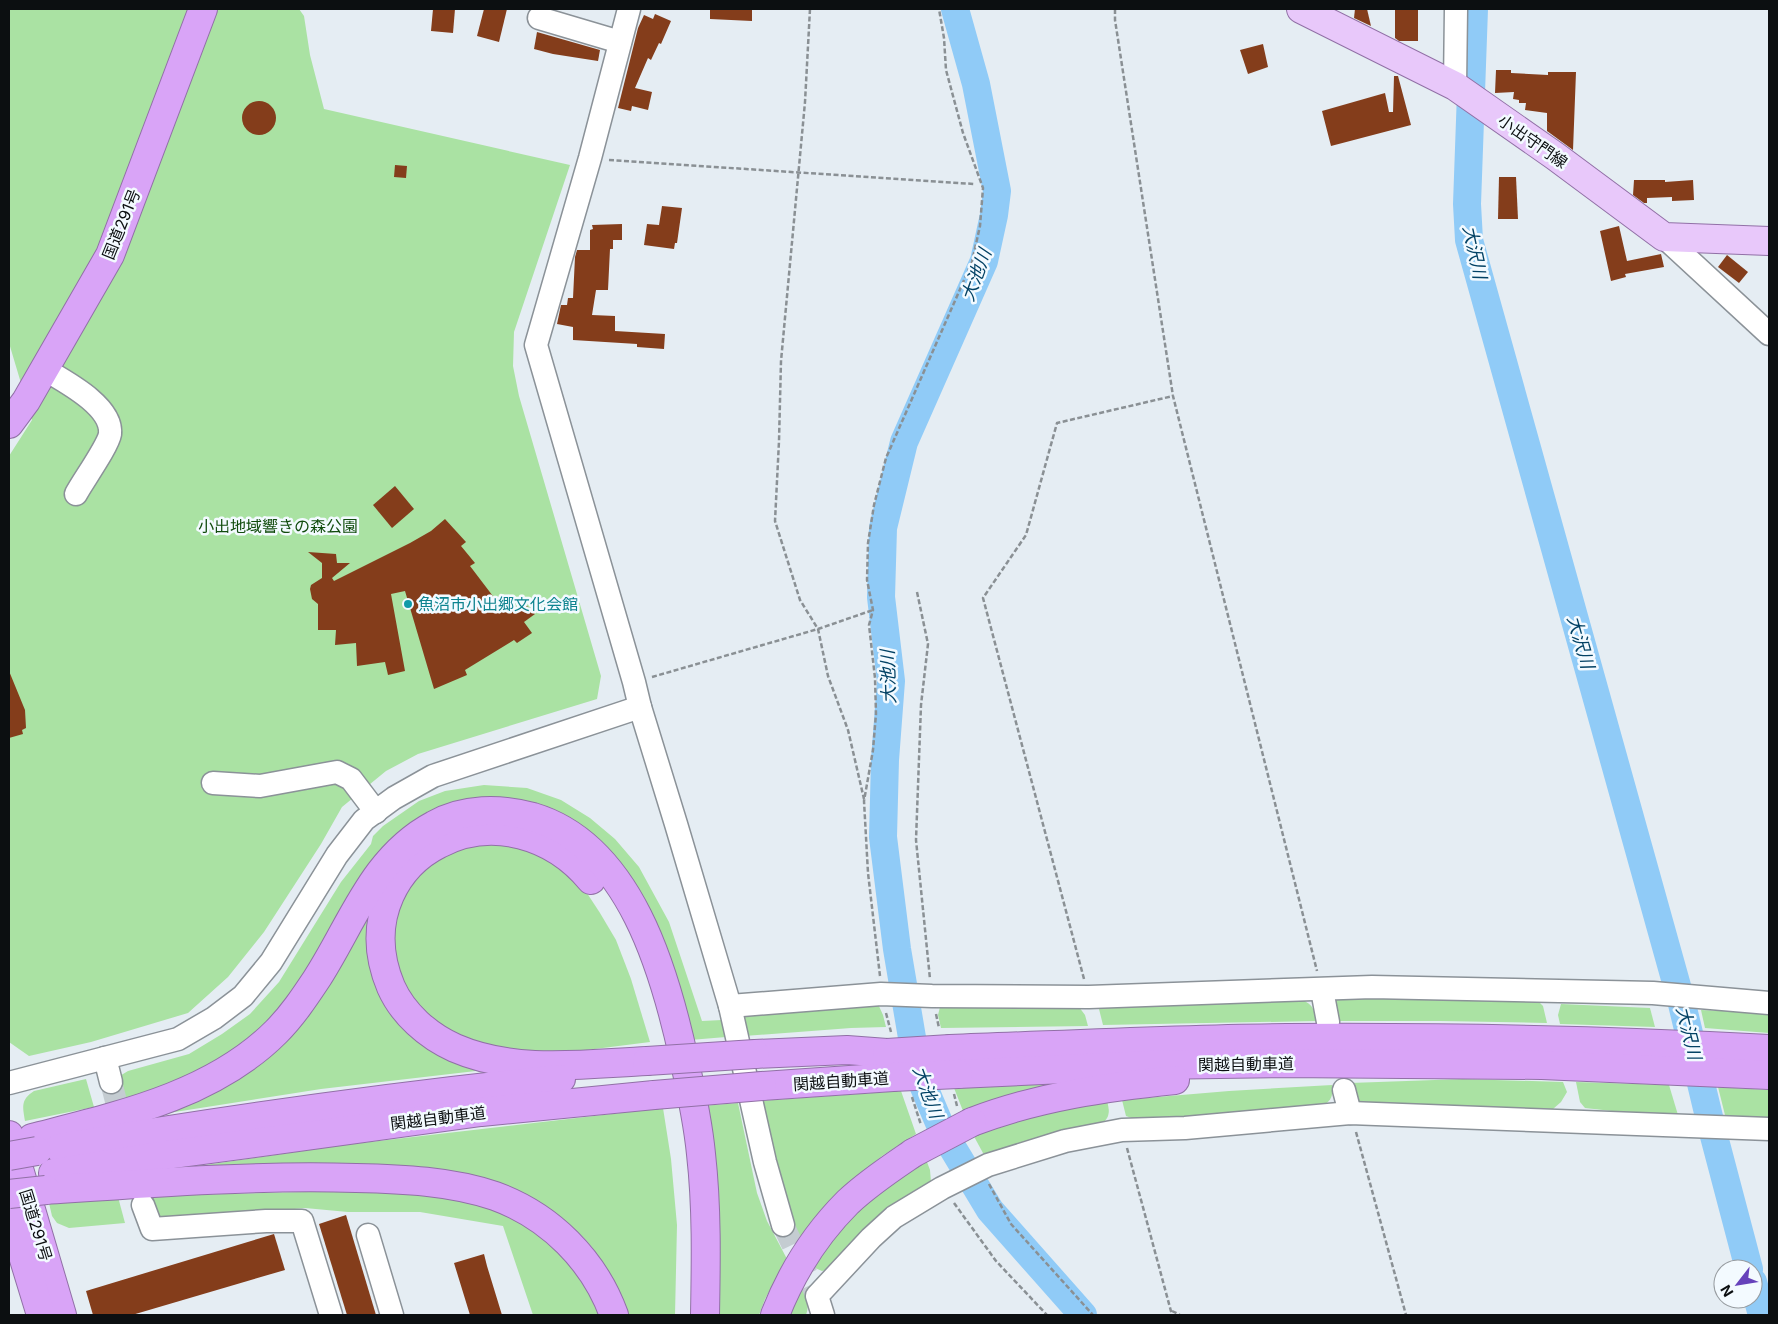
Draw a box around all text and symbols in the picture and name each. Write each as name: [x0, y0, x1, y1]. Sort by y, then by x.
street label: 小出守門線: [1494, 110, 1572, 172]
street label: 国道291号: [98, 186, 144, 262]
water label: 大沢川: [1459, 223, 1491, 283]
water label: 大池川: [957, 244, 996, 304]
park label: 小出地域響きの森公園: [198, 516, 358, 536]
place label: 魚沼市小出郷文化会館: [418, 594, 578, 614]
marker: 魚沼市小出郷文化会館: [402, 598, 414, 610]
water label: 大沢川: [1563, 613, 1599, 673]
water label: 大池川: [876, 648, 899, 704]
water label: 大沢川: [1672, 1004, 1706, 1064]
street label: 関越自動車道: [1198, 1053, 1294, 1075]
water label: 大池川: [909, 1063, 948, 1123]
street label: 関越自動車道: [792, 1068, 890, 1094]
street label: 関越自動車道: [389, 1102, 487, 1134]
street label: 国道291号: [16, 1187, 56, 1263]
north arrow: [1713, 1259, 1763, 1309]
text: N: [1716, 1282, 1736, 1300]

